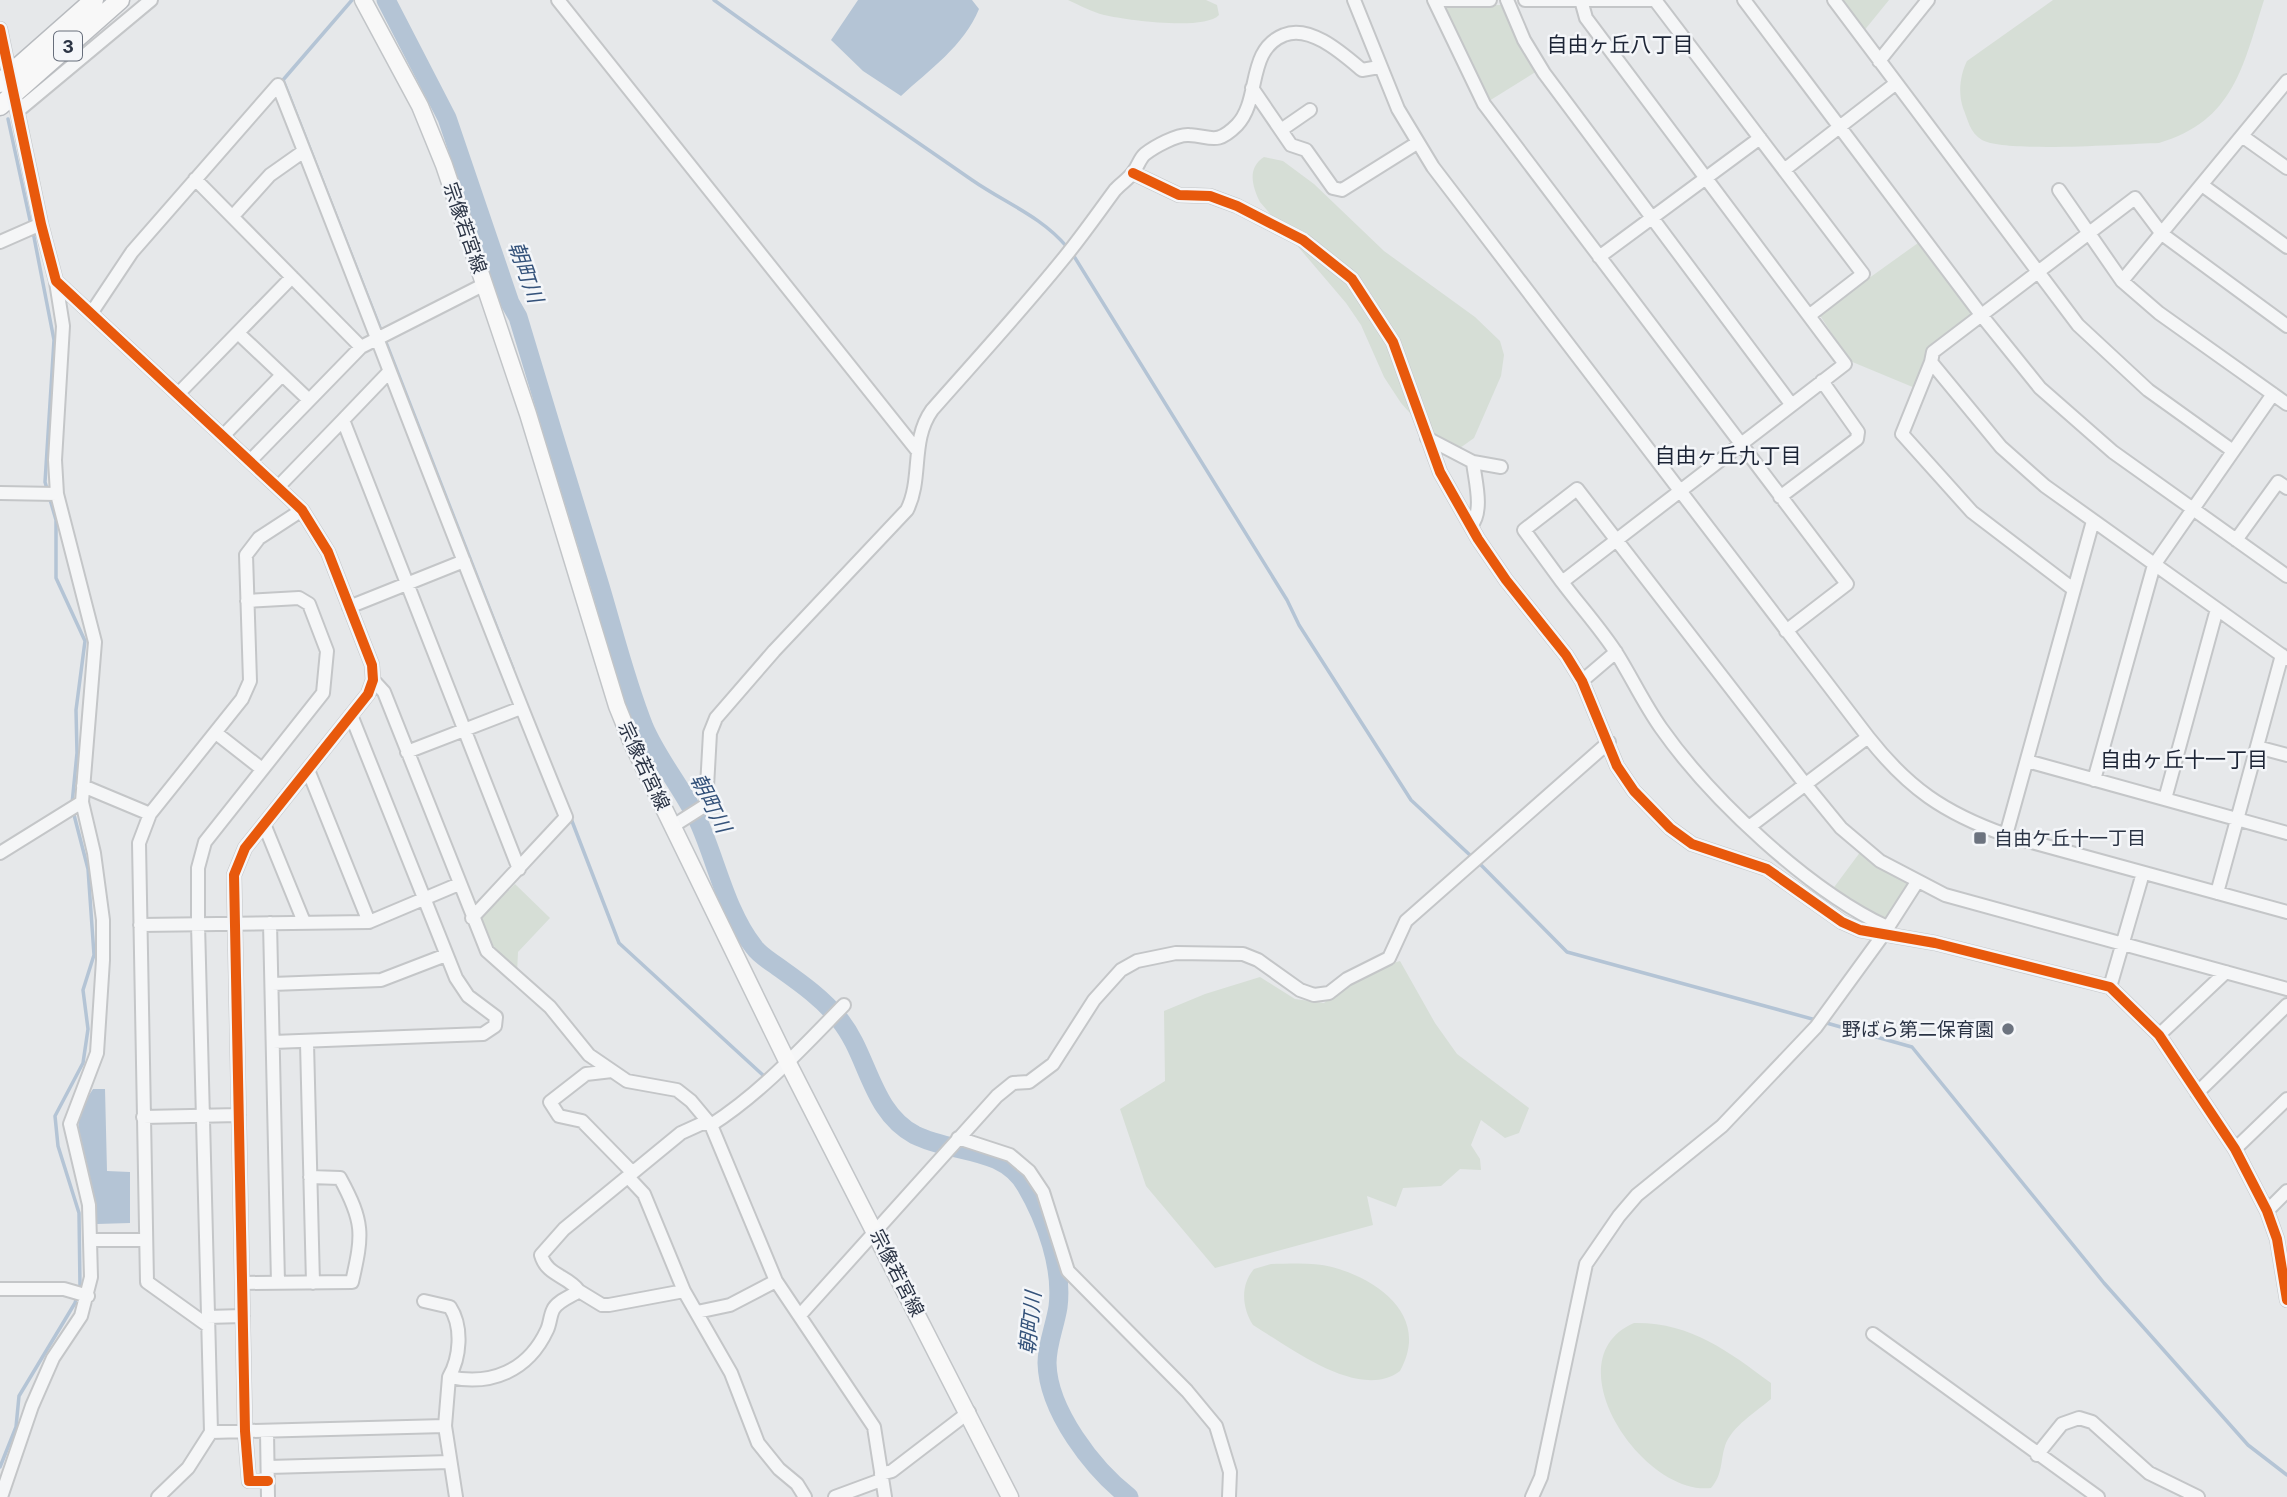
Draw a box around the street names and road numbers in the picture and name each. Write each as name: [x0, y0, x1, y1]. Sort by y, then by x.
road number: 3: [54, 32, 82, 60]
street label: 宗像若宮線: [439, 179, 491, 277]
street label: 宗像若宮線: [613, 718, 675, 814]
street label: 宗像若宮線: [865, 1225, 929, 1321]

